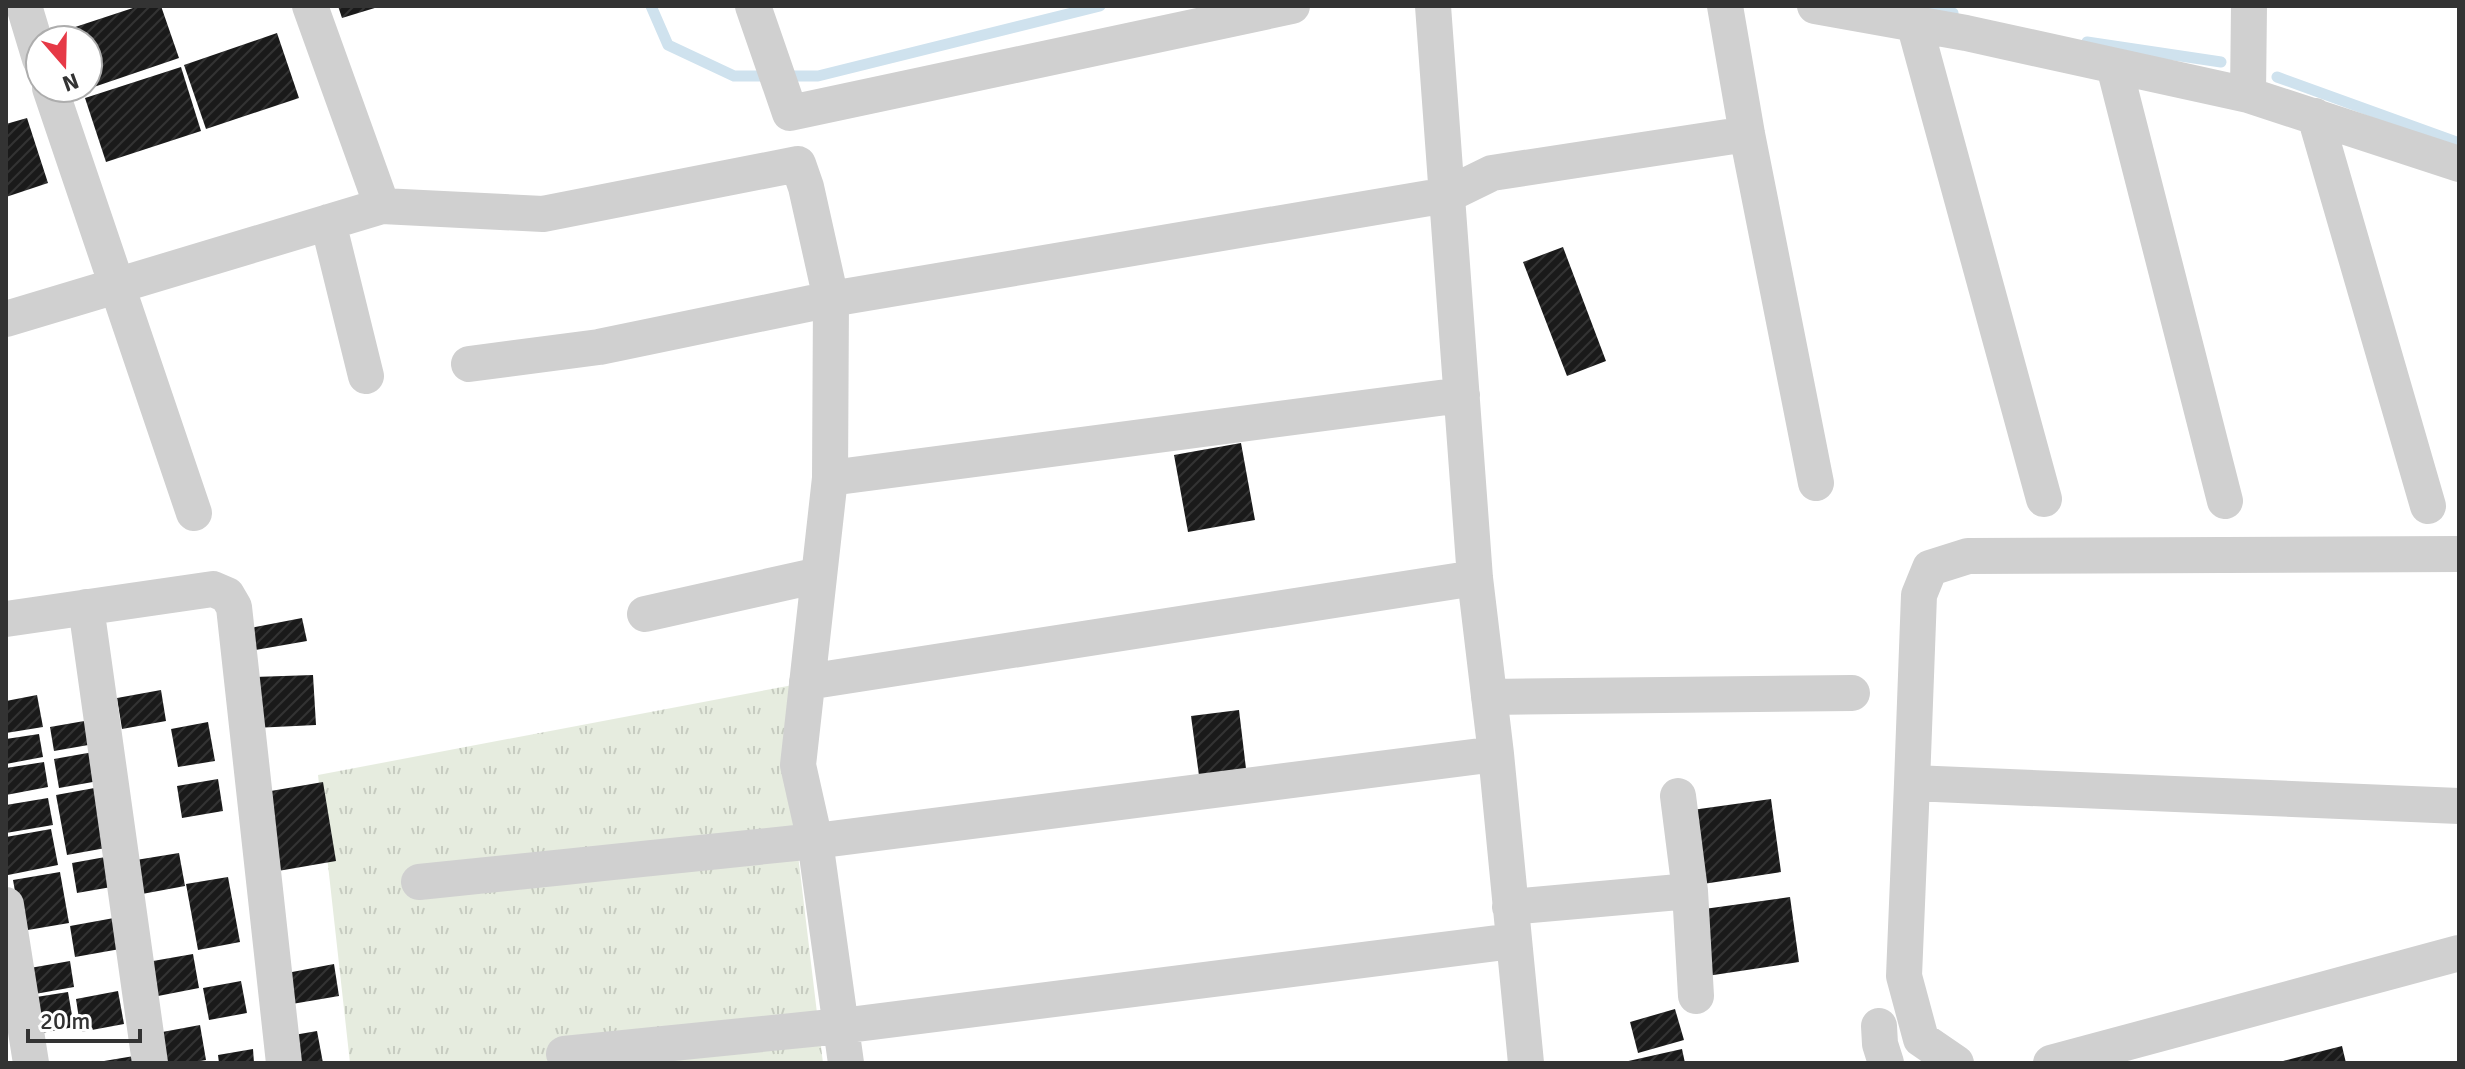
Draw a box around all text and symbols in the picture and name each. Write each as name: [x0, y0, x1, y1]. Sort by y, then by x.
north arrow: [24, 24, 104, 104]
text: N: [59, 67, 82, 98]
scale bar: [28, 993, 140, 1043]
text: 20 m: [40, 1006, 90, 1036]

